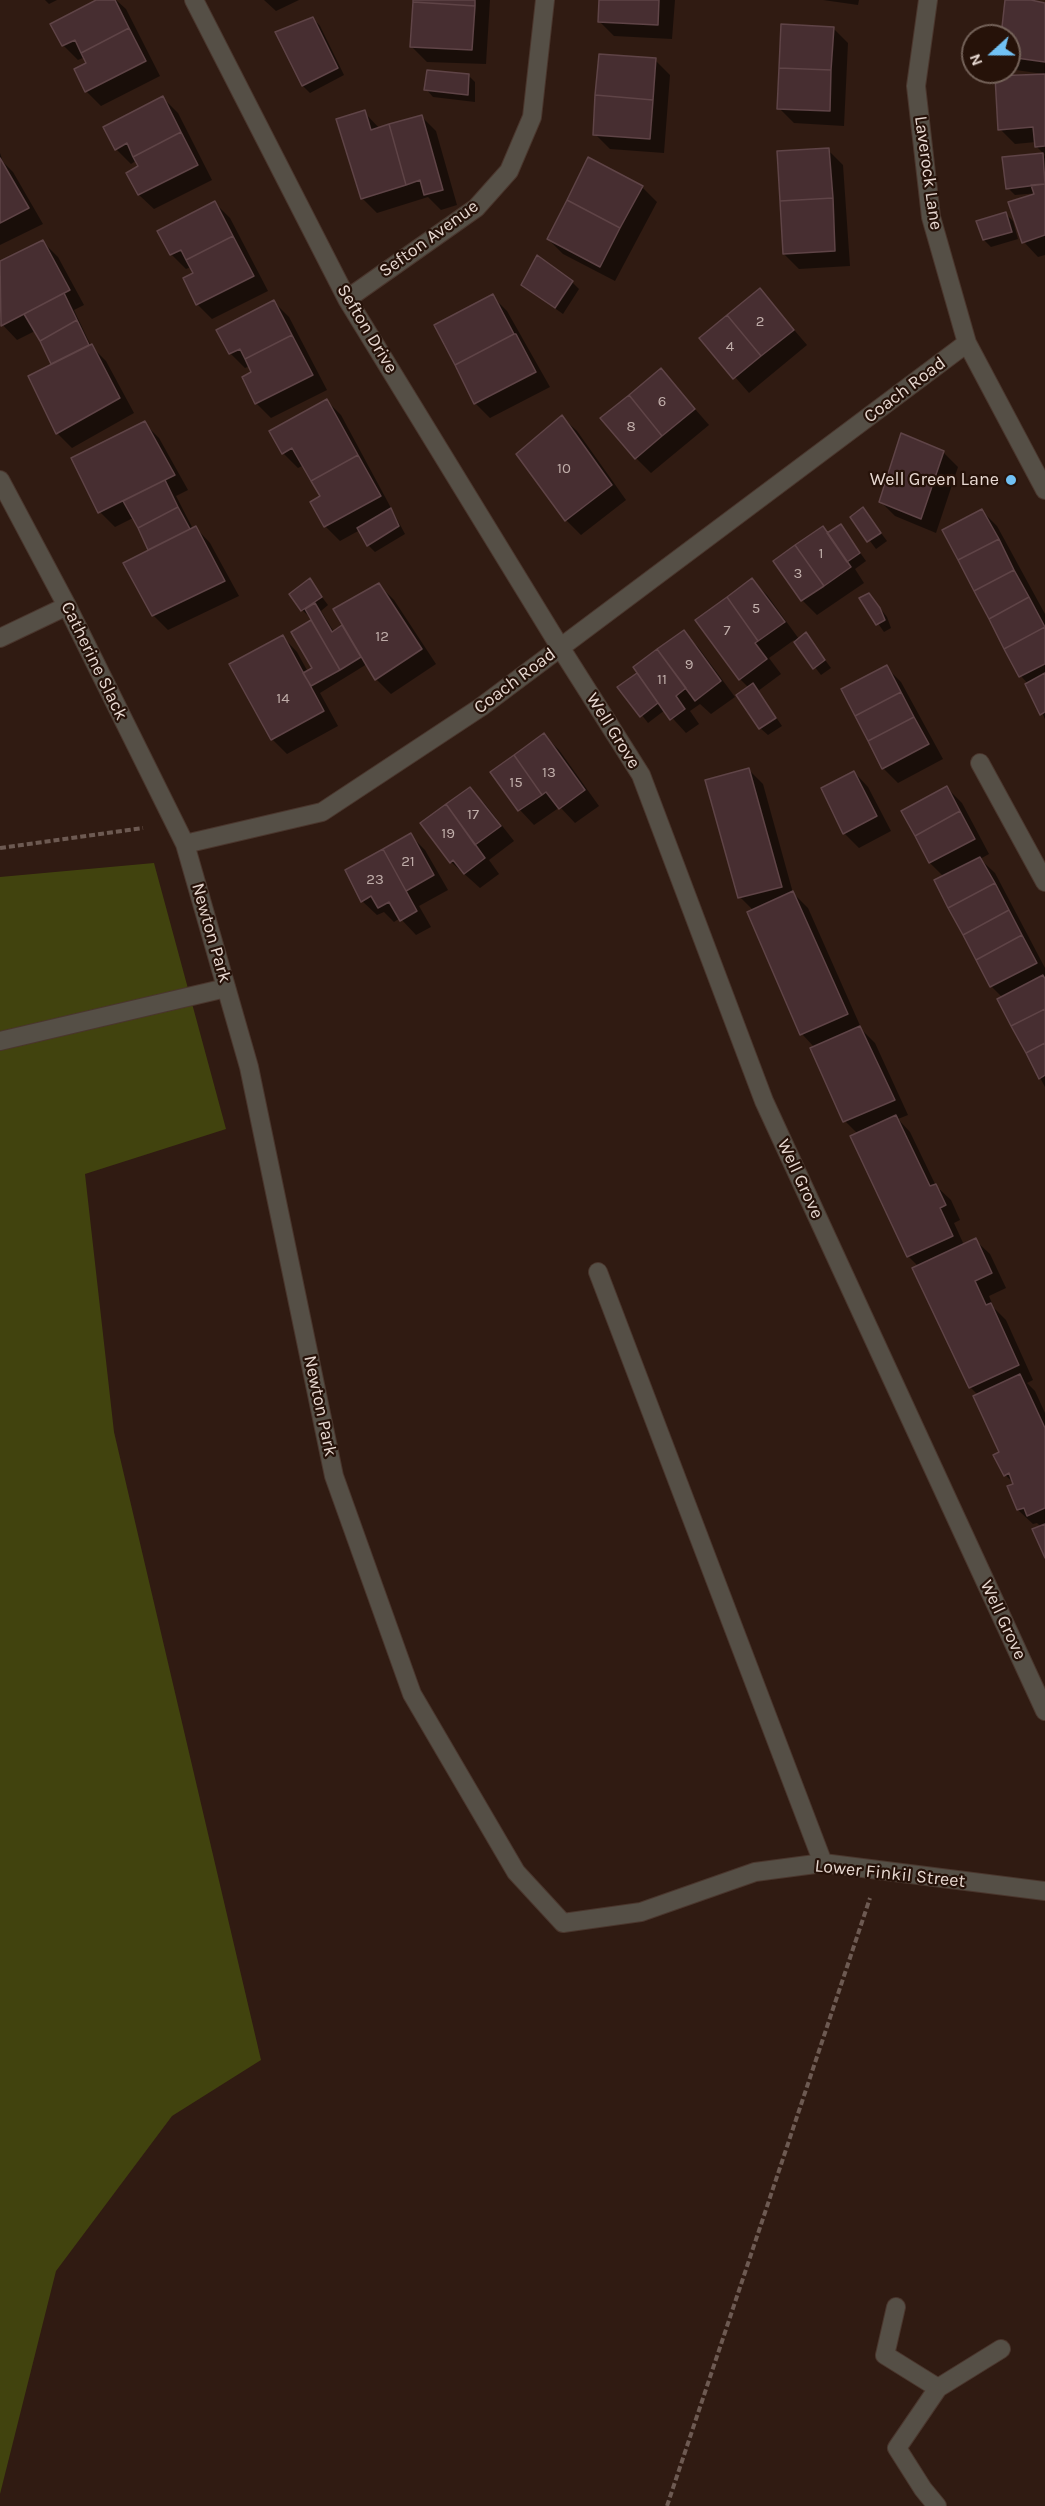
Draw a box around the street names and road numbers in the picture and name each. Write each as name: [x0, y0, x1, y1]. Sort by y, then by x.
street label: Laverock Lane: [909, 115, 947, 231]
street label: Sefton Avenue: [375, 196, 483, 282]
street label: Sefton Drive: [332, 281, 402, 377]
street label: Coach Road: [860, 352, 950, 428]
street label: Catherine Slack: [56, 598, 132, 724]
street label: Coach Road: [470, 643, 560, 719]
street label: Well Grove: [581, 689, 645, 773]
street label: Newton Park: [186, 881, 236, 985]
street label: Well Grove: [772, 1136, 828, 1222]
street label: Newton Park: [299, 1353, 341, 1459]
street label: Well Grove: [975, 1577, 1031, 1663]
street label: Lower Finkil Street: [814, 1855, 966, 1893]

